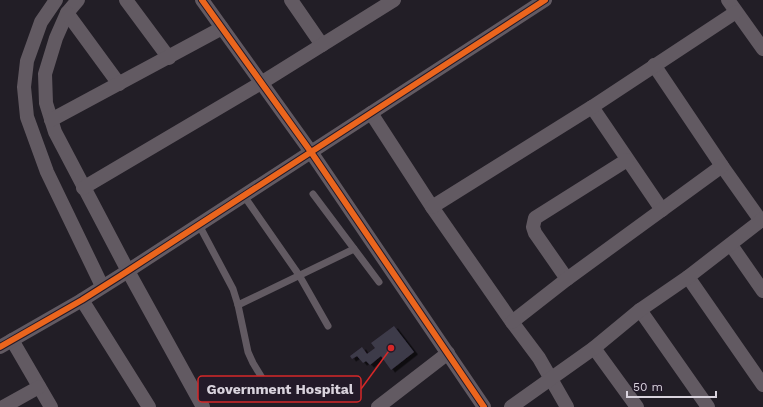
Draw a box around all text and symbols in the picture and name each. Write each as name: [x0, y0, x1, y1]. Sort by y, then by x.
scale bar: [627, 373, 716, 399]
callout: Government Hospital: [198, 376, 361, 402]
text: 50 m: [633, 380, 663, 394]
text: Government Hospital: [207, 381, 354, 397]

